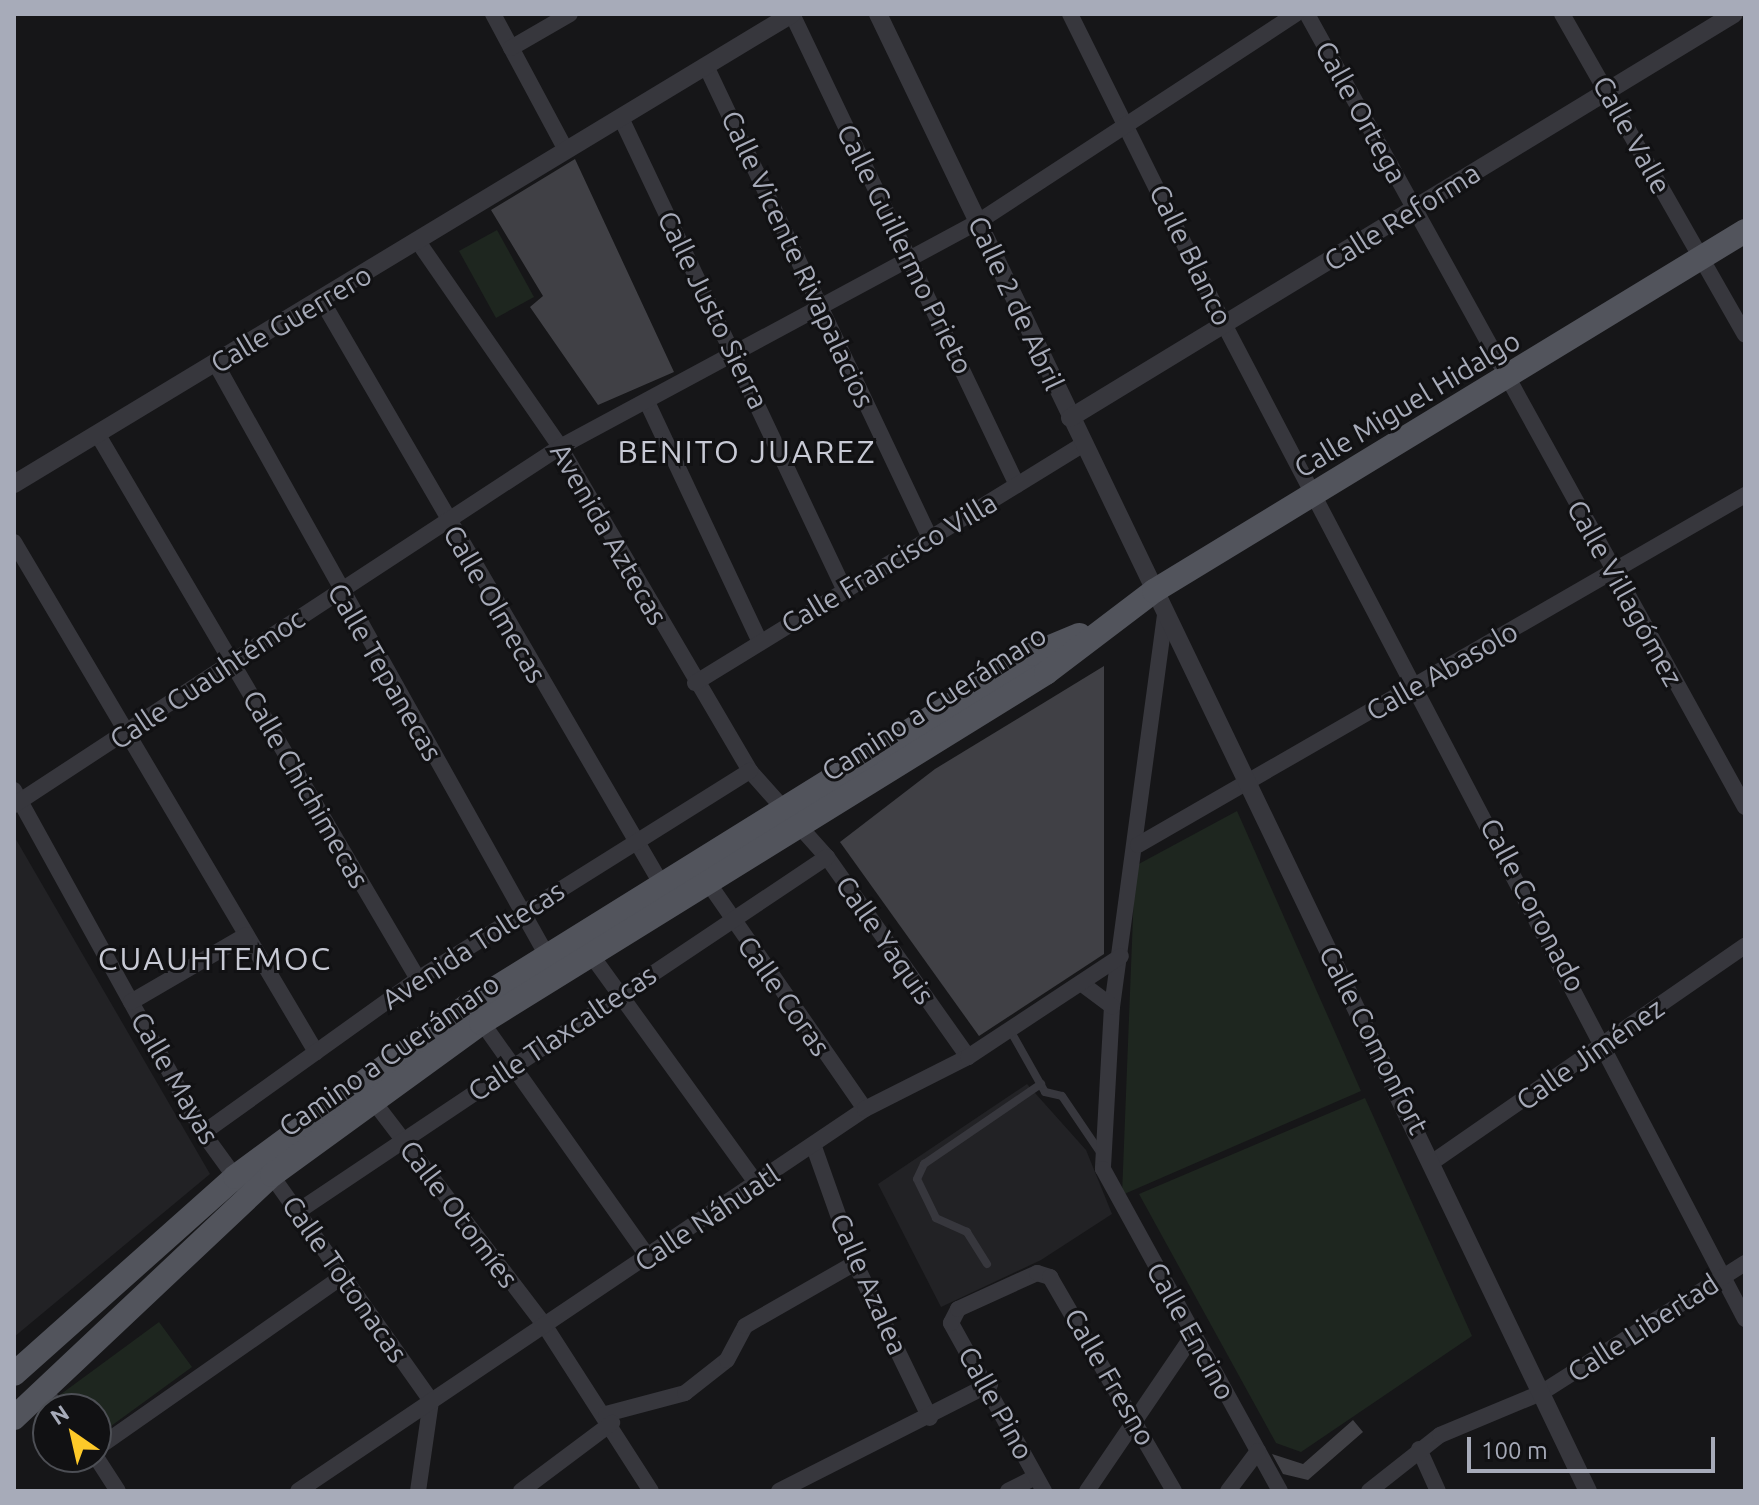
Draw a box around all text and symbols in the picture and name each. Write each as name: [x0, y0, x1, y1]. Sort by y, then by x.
street label: Calle Ortega: [1308, 35, 1414, 189]
street label: Calle Valle: [1586, 70, 1678, 200]
street label: Calle Vicente Rivapalacios: [714, 105, 882, 413]
street label: Calle Guillermo Prieto: [830, 118, 980, 380]
street label: Calle Reforma: [1318, 156, 1486, 278]
street label: Calle Blanco: [1142, 179, 1240, 331]
street label: Calle Justo Sierra: [650, 205, 776, 415]
street label: Calle 2 de Abril: [961, 211, 1071, 395]
street label: Calle Guerrero: [204, 258, 378, 380]
street label: Calle Miguel Hidalgo: [1288, 323, 1526, 485]
district label: BENITO JUAREZ: [617, 432, 877, 470]
street label: Avenida Aztecas: [543, 437, 675, 631]
street label: Calle Francisco Villa: [775, 485, 1003, 641]
street label: Calle Villagómez: [1560, 494, 1690, 692]
street label: Calle Olmecas: [436, 519, 554, 689]
street label: Calle Tepanecas: [321, 577, 449, 767]
street label: Calle Cuauhtémoc: [103, 602, 311, 756]
street label: Calle Abasolo: [1360, 614, 1524, 728]
street label: Camino a Cuerámaro: [815, 618, 1053, 788]
street label: Calle Chichimecas: [236, 684, 376, 894]
street label: Calle Coronado: [1473, 812, 1593, 998]
street label: Calle Yaquis: [828, 869, 942, 1011]
street label: Avenida Toltecas: [375, 874, 571, 1016]
street label: Calle Coras: [730, 930, 838, 1062]
district label: CUAUHTEMOC: [98, 939, 332, 977]
street label: Calle Comonfort: [1312, 940, 1436, 1140]
street label: Calle Tlaxcaltecas: [461, 958, 663, 1108]
street label: Camino a Cuerámaro: [272, 966, 506, 1144]
street label: Calle Jiménez: [1510, 991, 1670, 1117]
street label: Calle Mayas: [124, 1006, 226, 1150]
street label: Calle Otomíes: [393, 1134, 525, 1294]
street label: Calle Náhuatl: [628, 1157, 786, 1279]
street label: Calle Totonacas: [275, 1189, 415, 1369]
street label: Calle Azalea: [823, 1208, 915, 1360]
street label: Calle Encino: [1139, 1256, 1243, 1406]
street label: Calle Libertad: [1561, 1267, 1725, 1389]
street label: Calle Fresno: [1057, 1302, 1163, 1452]
street label: Calle Pino: [951, 1341, 1041, 1465]
north arrow: [32, 1393, 112, 1473]
text: N: [46, 1399, 73, 1429]
scale bar: [1471, 1421, 1719, 1471]
text: 100 m: [1481, 1437, 1548, 1464]

